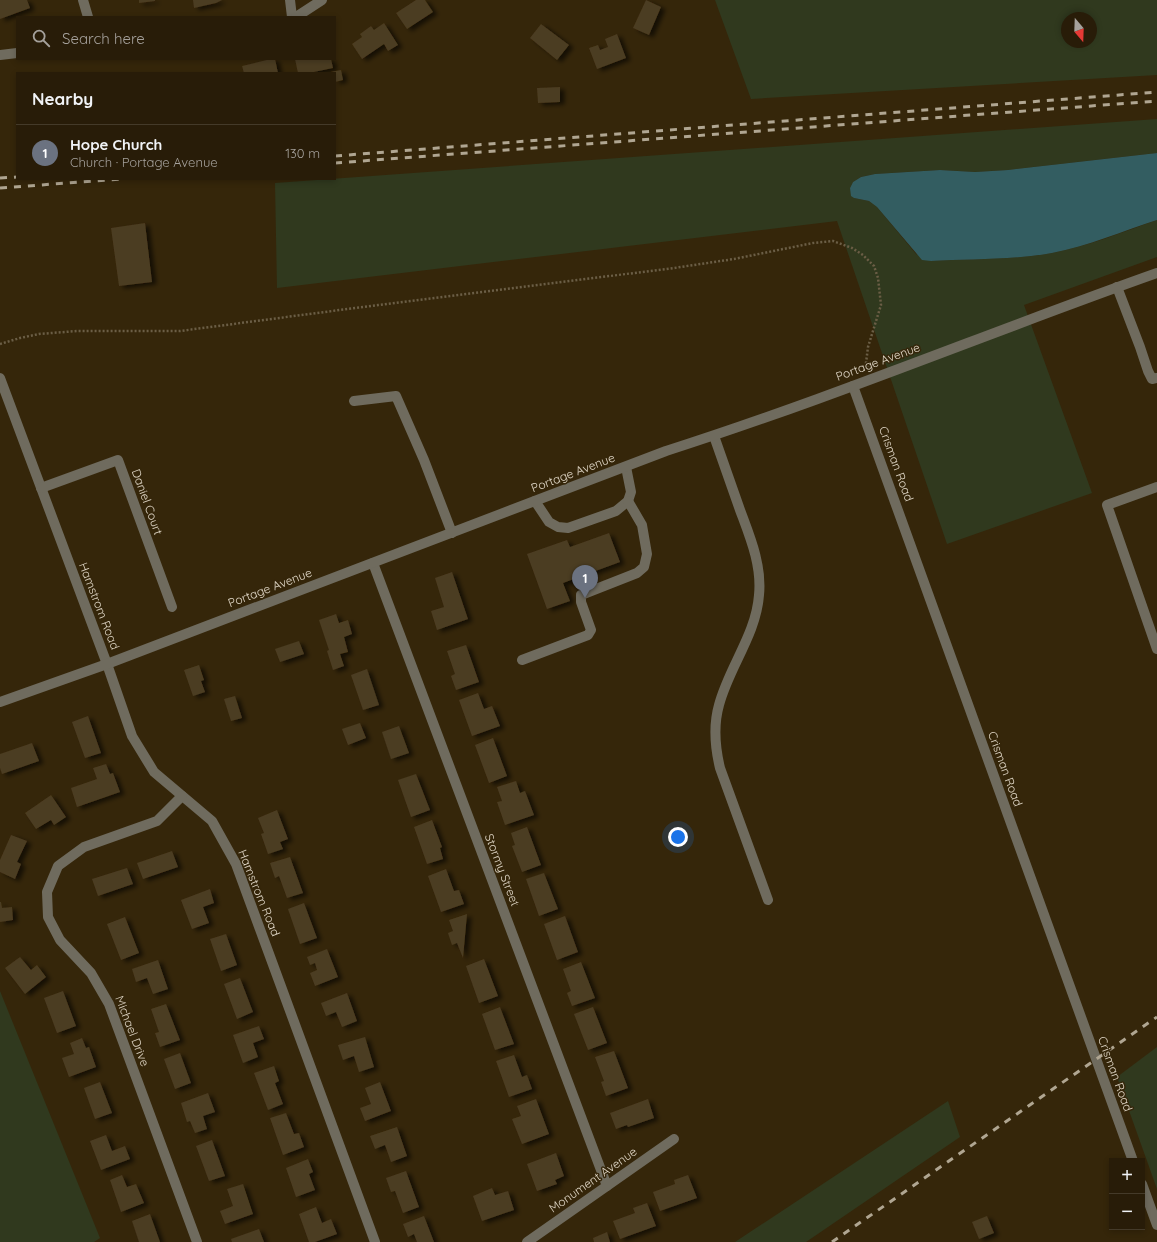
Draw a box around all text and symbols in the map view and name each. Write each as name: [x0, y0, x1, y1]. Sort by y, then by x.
north arrow: [1061, 12, 1097, 48]
search box: [16, 16, 336, 60]
icon: search: [30, 27, 52, 49]
text: Search here: [62, 29, 145, 48]
text: Nearby: [32, 88, 93, 109]
text: Hope Church: [70, 135, 162, 154]
text: 1: [42, 145, 48, 161]
text: 130 m: [285, 145, 320, 161]
text: Church · Portage Avenue: [70, 154, 218, 170]
street label: Portage Avenue: [834, 339, 922, 384]
street label: Crisman Road: [876, 424, 917, 503]
street label: Portage Avenue: [529, 450, 617, 495]
street label: Daniel Court: [129, 467, 166, 537]
street label: Hamstrom Road: [76, 560, 123, 652]
street label: Portage Avenue: [226, 565, 314, 610]
pin: 1: [572, 565, 598, 598]
street label: Crisman Road: [985, 729, 1026, 808]
your location: [668, 827, 688, 847]
street label: Stormy Street: [482, 831, 523, 908]
street label: Hamstrom Road: [235, 847, 284, 938]
street label: Michael Drive: [112, 993, 153, 1068]
street label: Crisman Road: [1095, 1034, 1136, 1113]
street label: Monument Avenue: [546, 1144, 640, 1216]
map controls: [1109, 1158, 1145, 1230]
button: +: [1109, 1158, 1145, 1194]
button: −: [1109, 1194, 1145, 1230]

